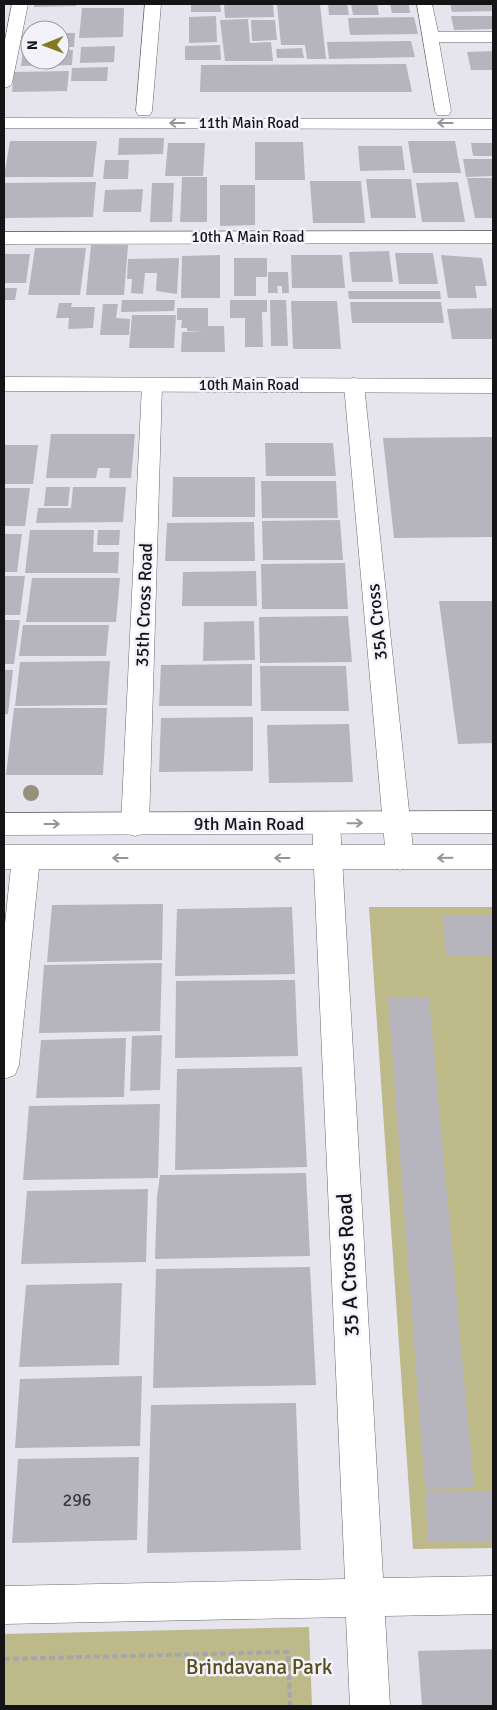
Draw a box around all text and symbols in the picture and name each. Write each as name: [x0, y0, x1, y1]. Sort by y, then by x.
north arrow: [20, 20, 70, 70]
text: N: [24, 40, 41, 50]
street label: 11th Main Road: [199, 114, 299, 132]
one-way arrow: [169, 118, 186, 128]
one-way arrow: [437, 118, 453, 128]
street label: 10th A Main Road: [192, 228, 304, 246]
street label: 10th Main Road: [199, 376, 299, 394]
street label: 35th Cross Road: [131, 543, 157, 667]
street label: 35A Cross: [362, 583, 392, 661]
street label: 9th Main Road: [194, 813, 304, 835]
one-way arrow: [347, 818, 363, 827]
one-way arrow: [44, 819, 60, 829]
one-way arrow: [112, 853, 128, 863]
one-way arrow: [274, 853, 290, 863]
one-way arrow: [437, 853, 453, 863]
street label: 35 A Cross Road: [331, 1193, 365, 1337]
house number: 296: [62, 1489, 92, 1511]
park label: Brindavana Park: [186, 1654, 333, 1680]

